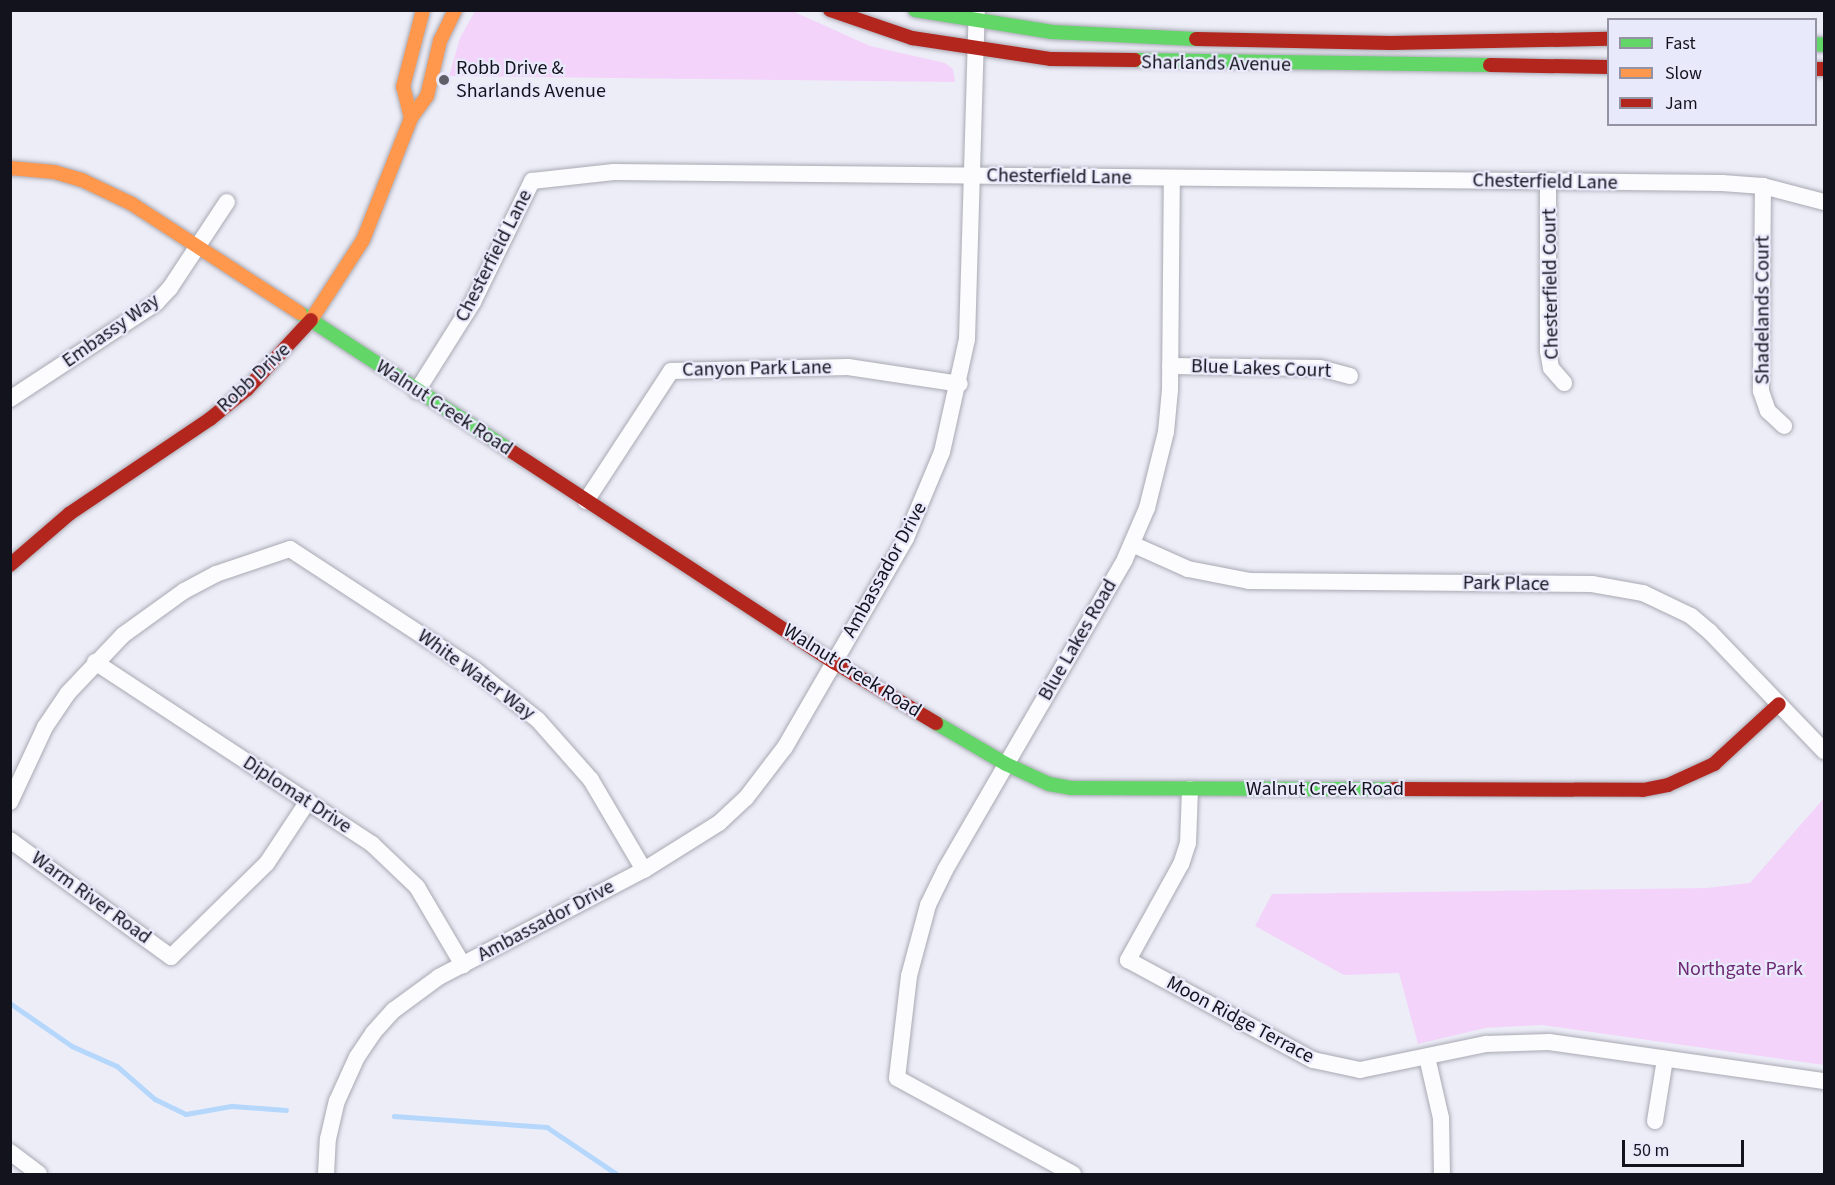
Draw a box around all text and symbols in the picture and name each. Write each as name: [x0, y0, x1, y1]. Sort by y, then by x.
legend: [1607, 18, 1817, 126]
text: Fast: [1665, 31, 1696, 56]
street label: Sharlands Avenue: [1141, 51, 1291, 77]
place label: Robb Drive & Sharlands Avenue: [456, 56, 606, 103]
text: Slow: [1665, 61, 1702, 86]
marker: Robb Drive & Sharlands Avenue: [437, 73, 451, 87]
text: Jam: [1665, 91, 1698, 116]
street label: Chesterfield Lane: [986, 164, 1132, 190]
street label: Chesterfield Lane: [1472, 169, 1618, 195]
street label: Chesterfield Lane: [450, 186, 538, 326]
street label: Chesterfield Court: [1538, 208, 1564, 360]
street label: Shadelands Court: [1751, 235, 1775, 385]
street label: Embassy Way: [58, 289, 164, 373]
street label: Robb Drive: [212, 338, 296, 418]
street label: Walnut Creek Road: [371, 355, 517, 461]
street label: Blue Lakes Court: [1191, 355, 1331, 383]
street label: Canyon Park Lane: [682, 356, 832, 382]
street label: Ambassador Drive: [838, 498, 932, 642]
street label: Park Place: [1463, 571, 1549, 597]
street label: Blue Lakes Road: [1034, 575, 1122, 705]
street label: Walnut Creek Road: [779, 619, 925, 723]
street label: White Water Way: [413, 624, 539, 726]
street label: Diplomat Drive: [238, 751, 356, 839]
street label: Walnut Creek Road: [1246, 777, 1404, 801]
street label: Warm River Road: [26, 846, 156, 950]
street label: Ambassador Drive: [474, 875, 618, 967]
park label: Northgate Park: [1677, 957, 1803, 981]
street label: Moon Ridge Terrace: [1162, 971, 1318, 1069]
scale bar: [1625, 1128, 1746, 1166]
text: 50 m: [1633, 1138, 1669, 1163]

